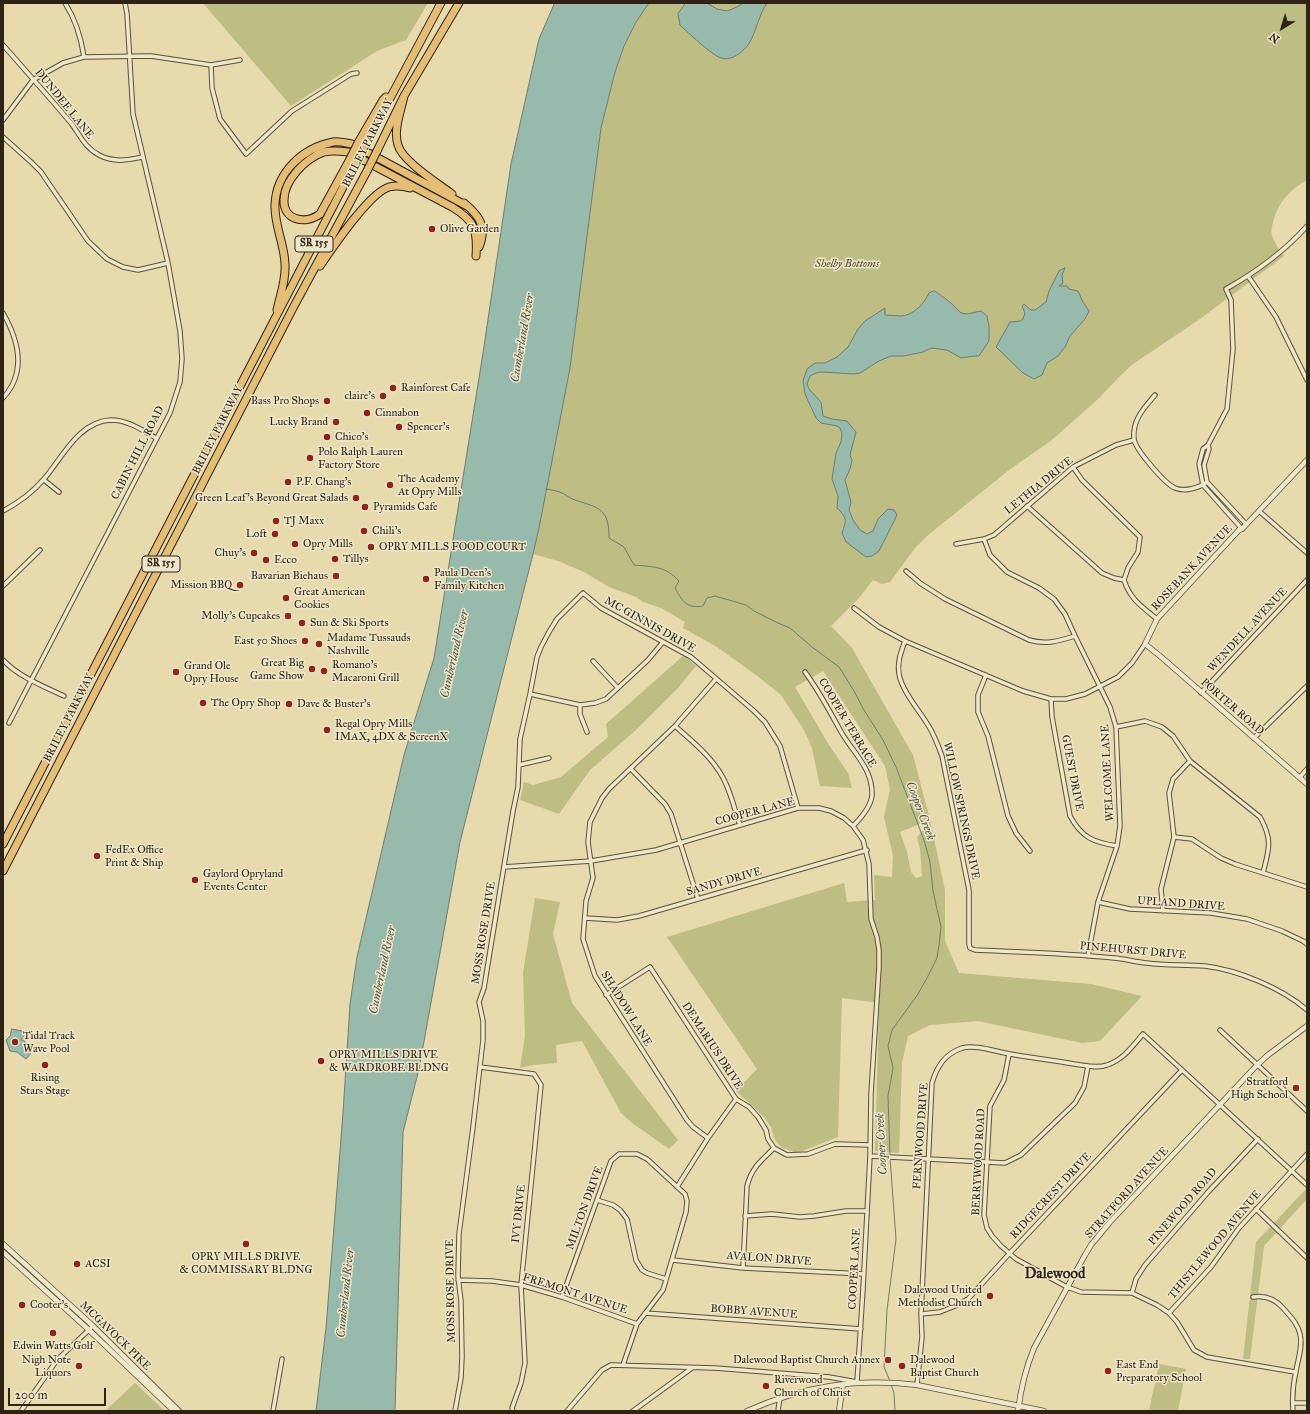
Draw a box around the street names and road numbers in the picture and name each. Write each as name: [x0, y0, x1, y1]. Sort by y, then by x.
street label: DUNDEE LANE: [32, 66, 96, 142]
street label: BRILEY PARKWAY: [340, 96, 396, 190]
road number: SR 155: [295, 236, 333, 252]
street label: BRILEY PARKWAY: [190, 383, 246, 477]
street label: CABIN HILL ROAD: [109, 404, 167, 502]
street label: LETHIA DRIVE: [1002, 454, 1076, 518]
street label: ROSEBANK AVENUE: [1149, 522, 1235, 614]
road number: SR 155: [142, 556, 180, 572]
street label: WENDELL AVENUE: [1205, 585, 1291, 675]
street label: MC GINNIS DRIVE: [602, 594, 698, 656]
street label: BRILEY PARKWAY: [41, 671, 97, 765]
street label: COOPER TERRACE: [815, 676, 879, 770]
street label: PORTER ROAD: [1198, 676, 1266, 738]
street label: WELCOME LANE: [1099, 724, 1117, 822]
street label: GUEST DRIVE: [1058, 734, 1086, 812]
street label: WILLOW SPRINGS DRIVE: [940, 741, 982, 881]
street label: COOPER LANE: [714, 795, 796, 829]
street label: SANDY DRIVE: [685, 865, 763, 899]
street label: MOSS ROSE DRIVE: [469, 881, 499, 985]
street label: UPLAND DRIVE: [1137, 894, 1225, 914]
street label: PINEHURST DRIVE: [1079, 940, 1187, 962]
street label: SHADOW LANE: [598, 969, 654, 1049]
street label: DEMARIUS DRIVE: [679, 1000, 745, 1092]
street label: FERNWOOD DRIVE: [911, 1082, 931, 1190]
street label: BERRYWOOD ROAD: [970, 1108, 988, 1216]
street label: STRATFORD AVENUE: [1082, 1145, 1172, 1241]
street label: RIDGECREST DRIVE: [1008, 1150, 1094, 1242]
street label: MILTON DRIVE: [564, 1164, 606, 1252]
street label: PINEWOOD ROAD: [1146, 1166, 1220, 1248]
street label: IVY DRIVE: [509, 1184, 529, 1244]
street label: THISTLEWOOD AVENUE: [1166, 1188, 1264, 1302]
street label: COOPER LANE: [846, 1228, 864, 1310]
street label: MOSS ROSE DRIVE: [443, 1239, 459, 1343]
street label: AVALON DRIVE: [726, 1249, 812, 1269]
street label: FREMONT AVENUE: [521, 1271, 629, 1317]
street label: MCGAVOCK PIKE: [77, 1299, 153, 1373]
street label: BOBBY AVENUE: [710, 1302, 798, 1322]

